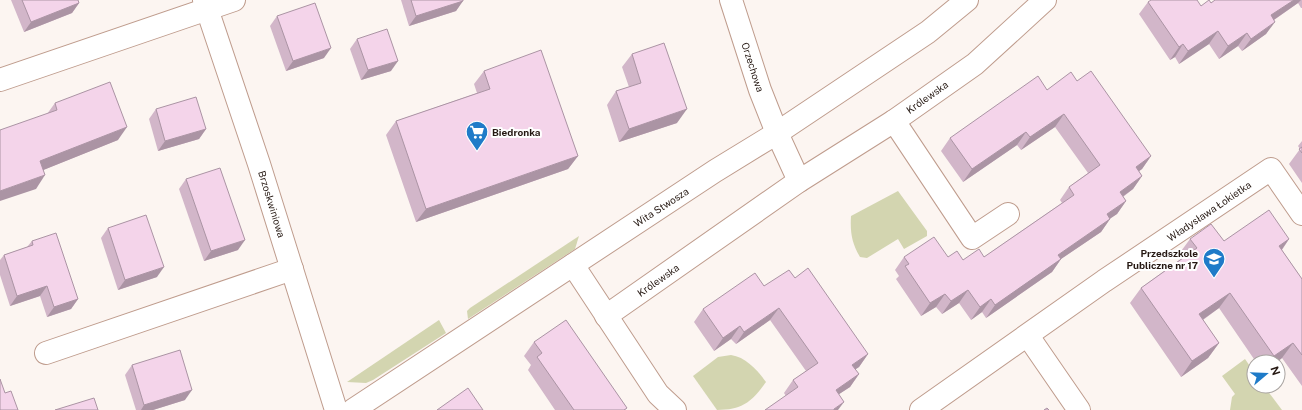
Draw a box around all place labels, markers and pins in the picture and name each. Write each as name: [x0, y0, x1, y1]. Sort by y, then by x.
supermarket icon: Biedronka: [464, 119, 490, 152]
place label: Biedronka: [492, 126, 541, 138]
school or university icon: Przedszkole Publiczne nr 17: [1201, 246, 1227, 279]
place label: Przedszkole Publiczne nr 17: [1126, 247, 1198, 271]

